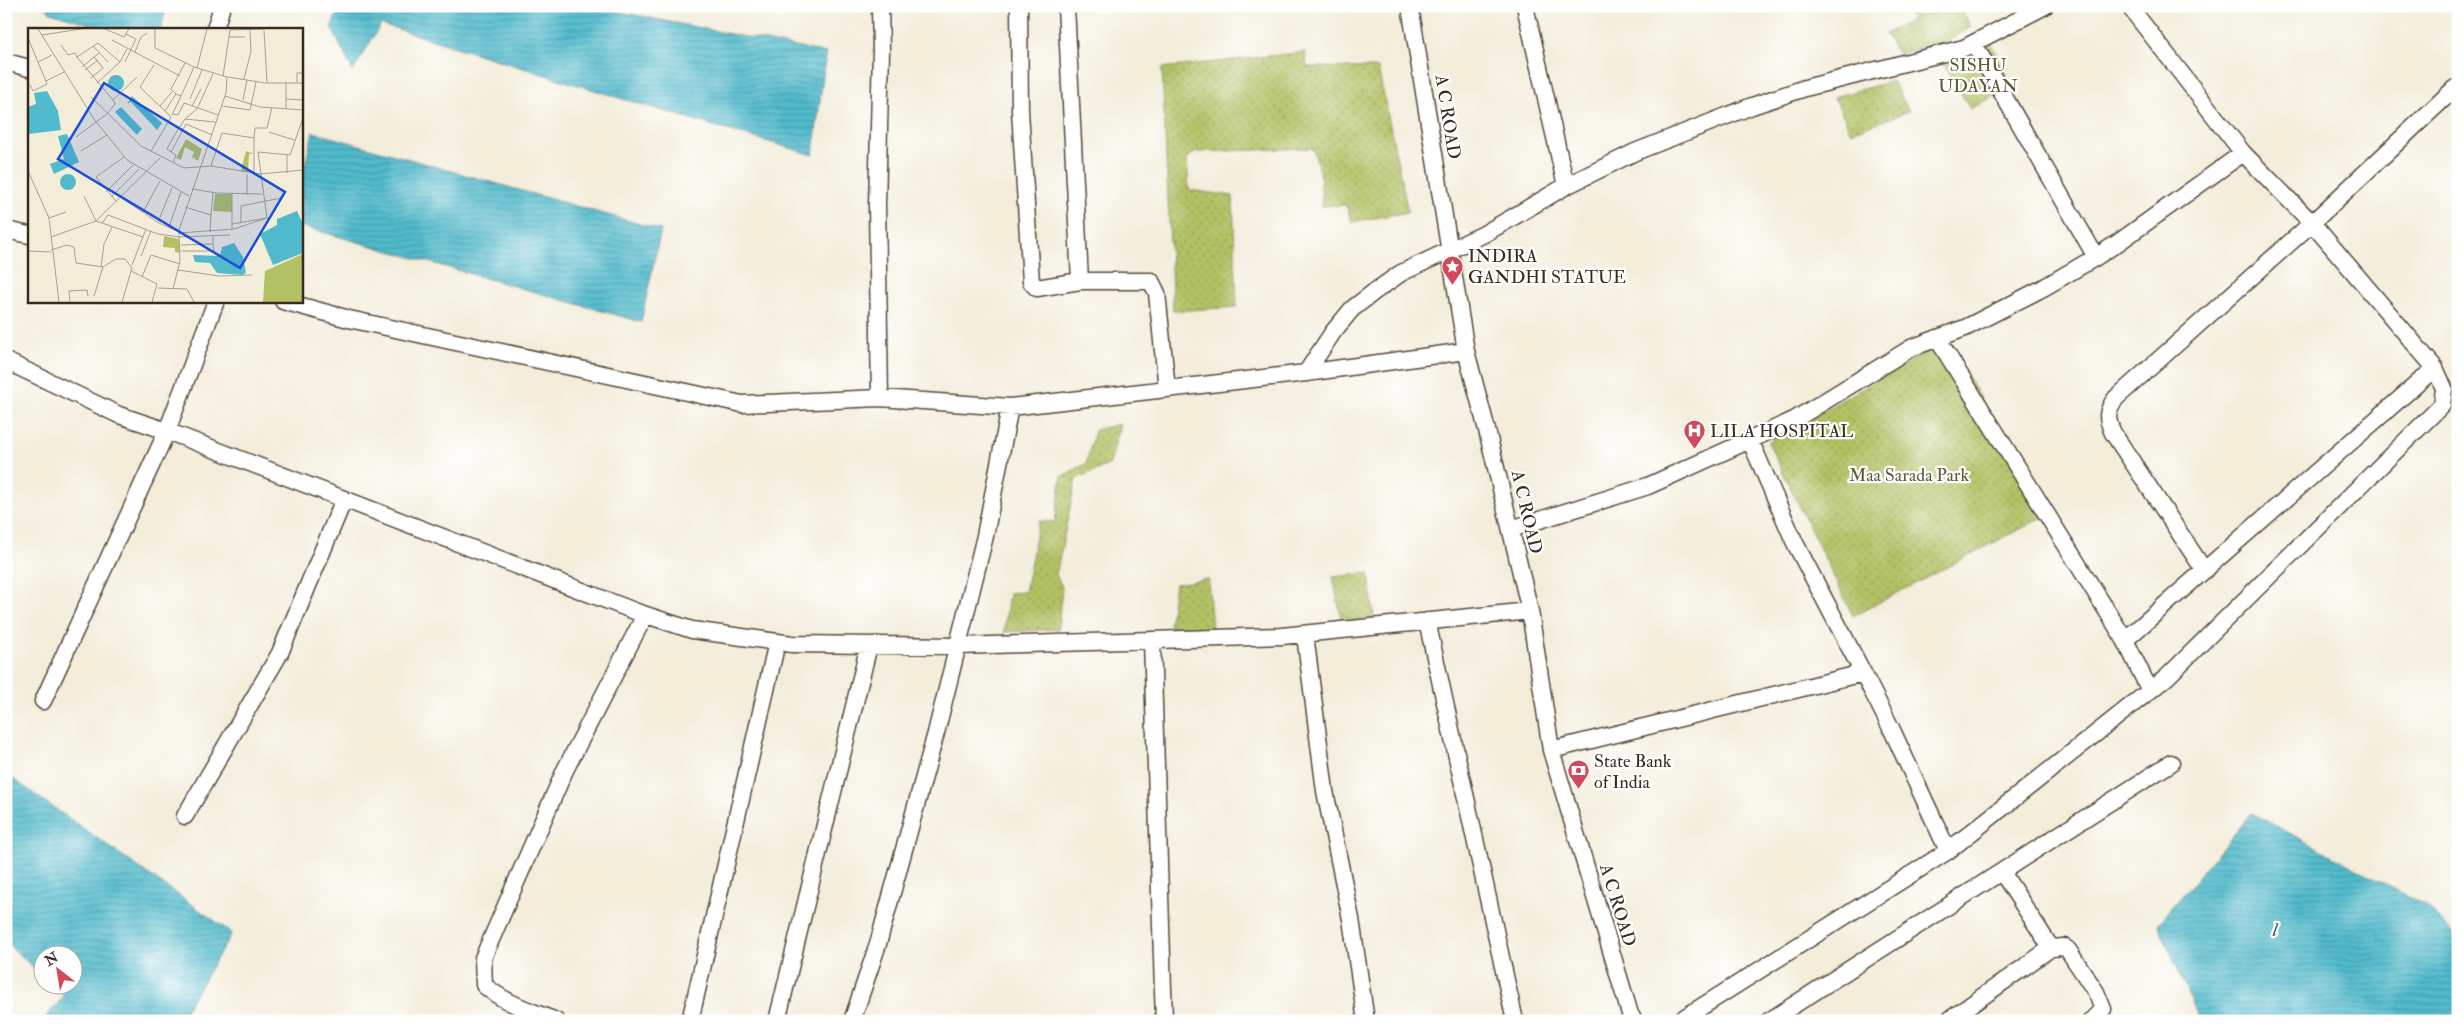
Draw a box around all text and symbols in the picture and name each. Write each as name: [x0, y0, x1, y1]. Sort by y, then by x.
inset map: [28, 28, 302, 302]
park label: SISHU UDAYAN: [1938, 54, 2018, 98]
street label: A C ROAD: [1429, 72, 1466, 161]
place label: INDIRA GANDHI STATUE: [1468, 245, 1626, 289]
place icon: INDIRA GANDHI STATUE: [1440, 254, 1464, 285]
hospital icon: LILA HOSPITAL: [1682, 419, 1706, 450]
place label: LILA HOSPITAL: [1710, 420, 1853, 443]
park label: Maa Sarada Park: [1849, 464, 1969, 487]
street label: A C ROAD: [1505, 467, 1547, 556]
place label: State Bank of India: [1594, 750, 1672, 794]
bank icon: State Bank of India: [1566, 759, 1590, 790]
street label: A C ROAD: [1594, 860, 1641, 949]
water label: l: [2272, 918, 2279, 942]
north arrow: [32, 944, 82, 994]
text: N: [41, 949, 62, 970]

